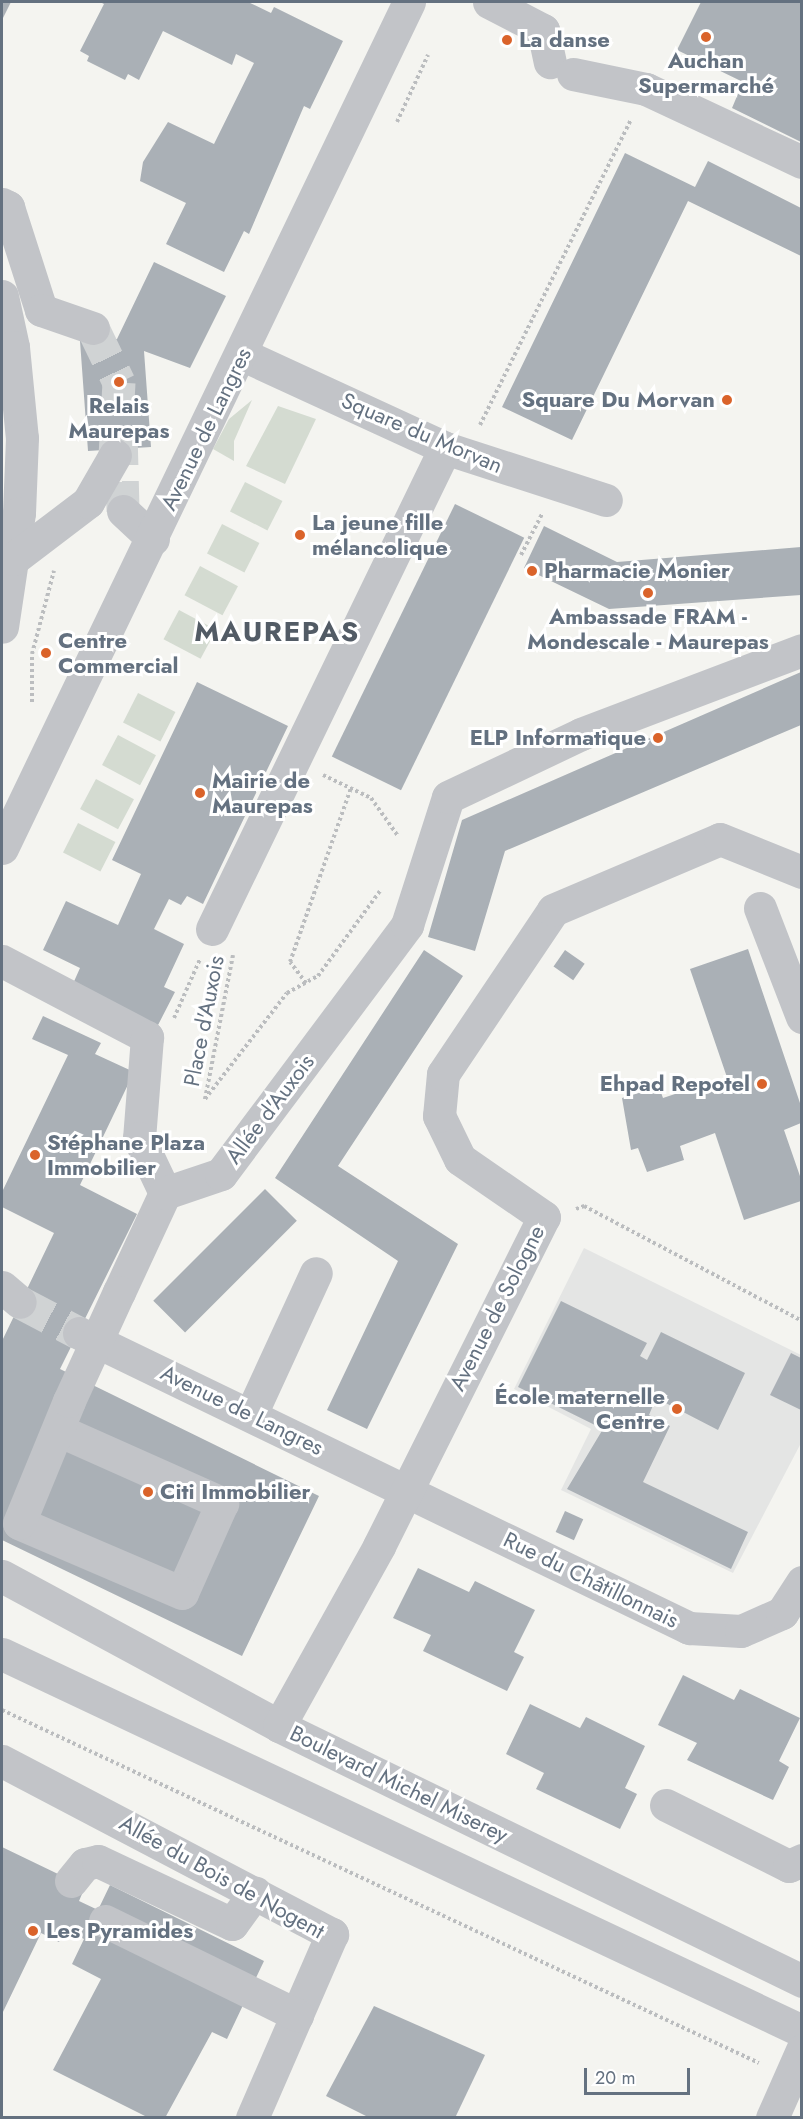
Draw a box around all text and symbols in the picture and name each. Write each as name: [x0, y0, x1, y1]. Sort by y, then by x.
place label: La danse: [519, 27, 610, 53]
marker: Auchan Supermarché: [699, 30, 713, 44]
marker: La danse: [500, 33, 514, 47]
place label: Auchan Supermarché: [638, 47, 774, 98]
street label: Avenue de Langres: [155, 343, 257, 515]
marker: Relais Maurepas: [112, 375, 126, 389]
street label: Square du Morvan: [337, 387, 507, 479]
place label: Square Du Morvan: [521, 387, 715, 413]
place label: Relais Maurepas: [69, 392, 169, 444]
marker: Square Du Morvan: [720, 393, 734, 407]
place label: La jeune fille mélancolique: [312, 509, 448, 560]
marker: La jeune fille mélancolique: [293, 528, 307, 542]
place label: Pharmacie Monier: [544, 558, 730, 584]
marker: Pharmacie Monier: [525, 564, 539, 578]
marker: Ambassade FRAM - Mondescale - Maurepas: [641, 586, 655, 600]
place label: Ambassade FRAM - Mondescale - Maurepas: [527, 603, 769, 654]
district label: MAUREPAS: [194, 615, 360, 649]
place label: Centre Commercial: [58, 627, 179, 678]
marker: Centre Commercial: [39, 646, 53, 660]
place label: ELP Informatique: [470, 725, 646, 751]
marker: ELP Informatique: [651, 731, 665, 745]
place label: Mairie de Maurepas: [212, 767, 313, 818]
marker: Mairie de Maurepas: [193, 786, 207, 800]
street label: Place d'Auxois: [178, 953, 230, 1089]
street label: Allée d'Auxois: [220, 1049, 320, 1169]
place label: Ehpad Repotel: [600, 1071, 750, 1097]
marker: Ehpad Repotel: [755, 1077, 769, 1091]
place label: Stéphane Plaza Immobilier: [47, 1129, 205, 1180]
marker: Stéphane Plaza Immobilier: [28, 1148, 42, 1162]
street label: Avenue de Sologne: [444, 1221, 550, 1395]
street label: Avenue de Langres: [156, 1359, 328, 1461]
place label: École maternelle Centre: [494, 1383, 665, 1434]
marker: École maternelle Centre: [670, 1402, 684, 1416]
place label: Citi Immobilier: [160, 1479, 311, 1505]
marker: Citi Immobilier: [141, 1485, 155, 1499]
street label: Rue du Châtillonnais: [499, 1526, 683, 1634]
street label: Boulevard Michel Miserey: [286, 1720, 512, 1848]
street label: Allée du Bois de Nogent: [115, 1810, 329, 1944]
place label: Les Pyramides: [46, 1918, 193, 1944]
marker: Les Pyramides: [24, 1922, 42, 1940]
scale bar: [587, 2056, 694, 2094]
text: 20 m: [595, 2065, 635, 2091]

